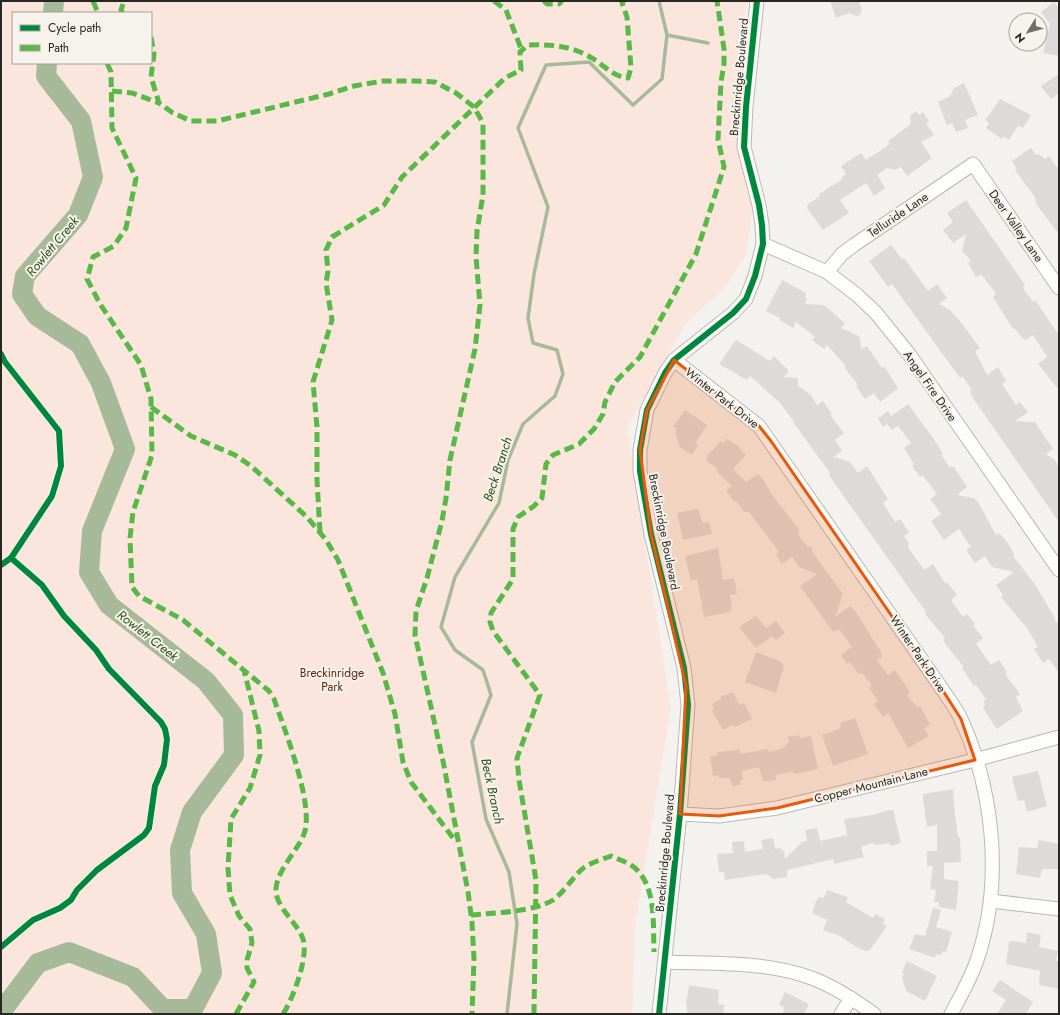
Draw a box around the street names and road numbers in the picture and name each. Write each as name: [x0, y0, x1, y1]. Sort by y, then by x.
street label: Breckinridge Boulevard: [725, 17, 753, 137]
street label: Deer Valley Lane: [984, 186, 1048, 266]
street label: Telluride Lane: [864, 188, 932, 242]
street label: Angel Fire Drive: [899, 347, 961, 425]
street label: Winter Park Drive: [681, 363, 763, 433]
street label: Breckinridge Boulevard: [644, 472, 684, 592]
street label: Winter Park Drive: [885, 612, 951, 696]
street label: Copper Mountain Lane: [812, 762, 930, 808]
street label: Breckinridge Boulevard: [651, 793, 679, 913]

